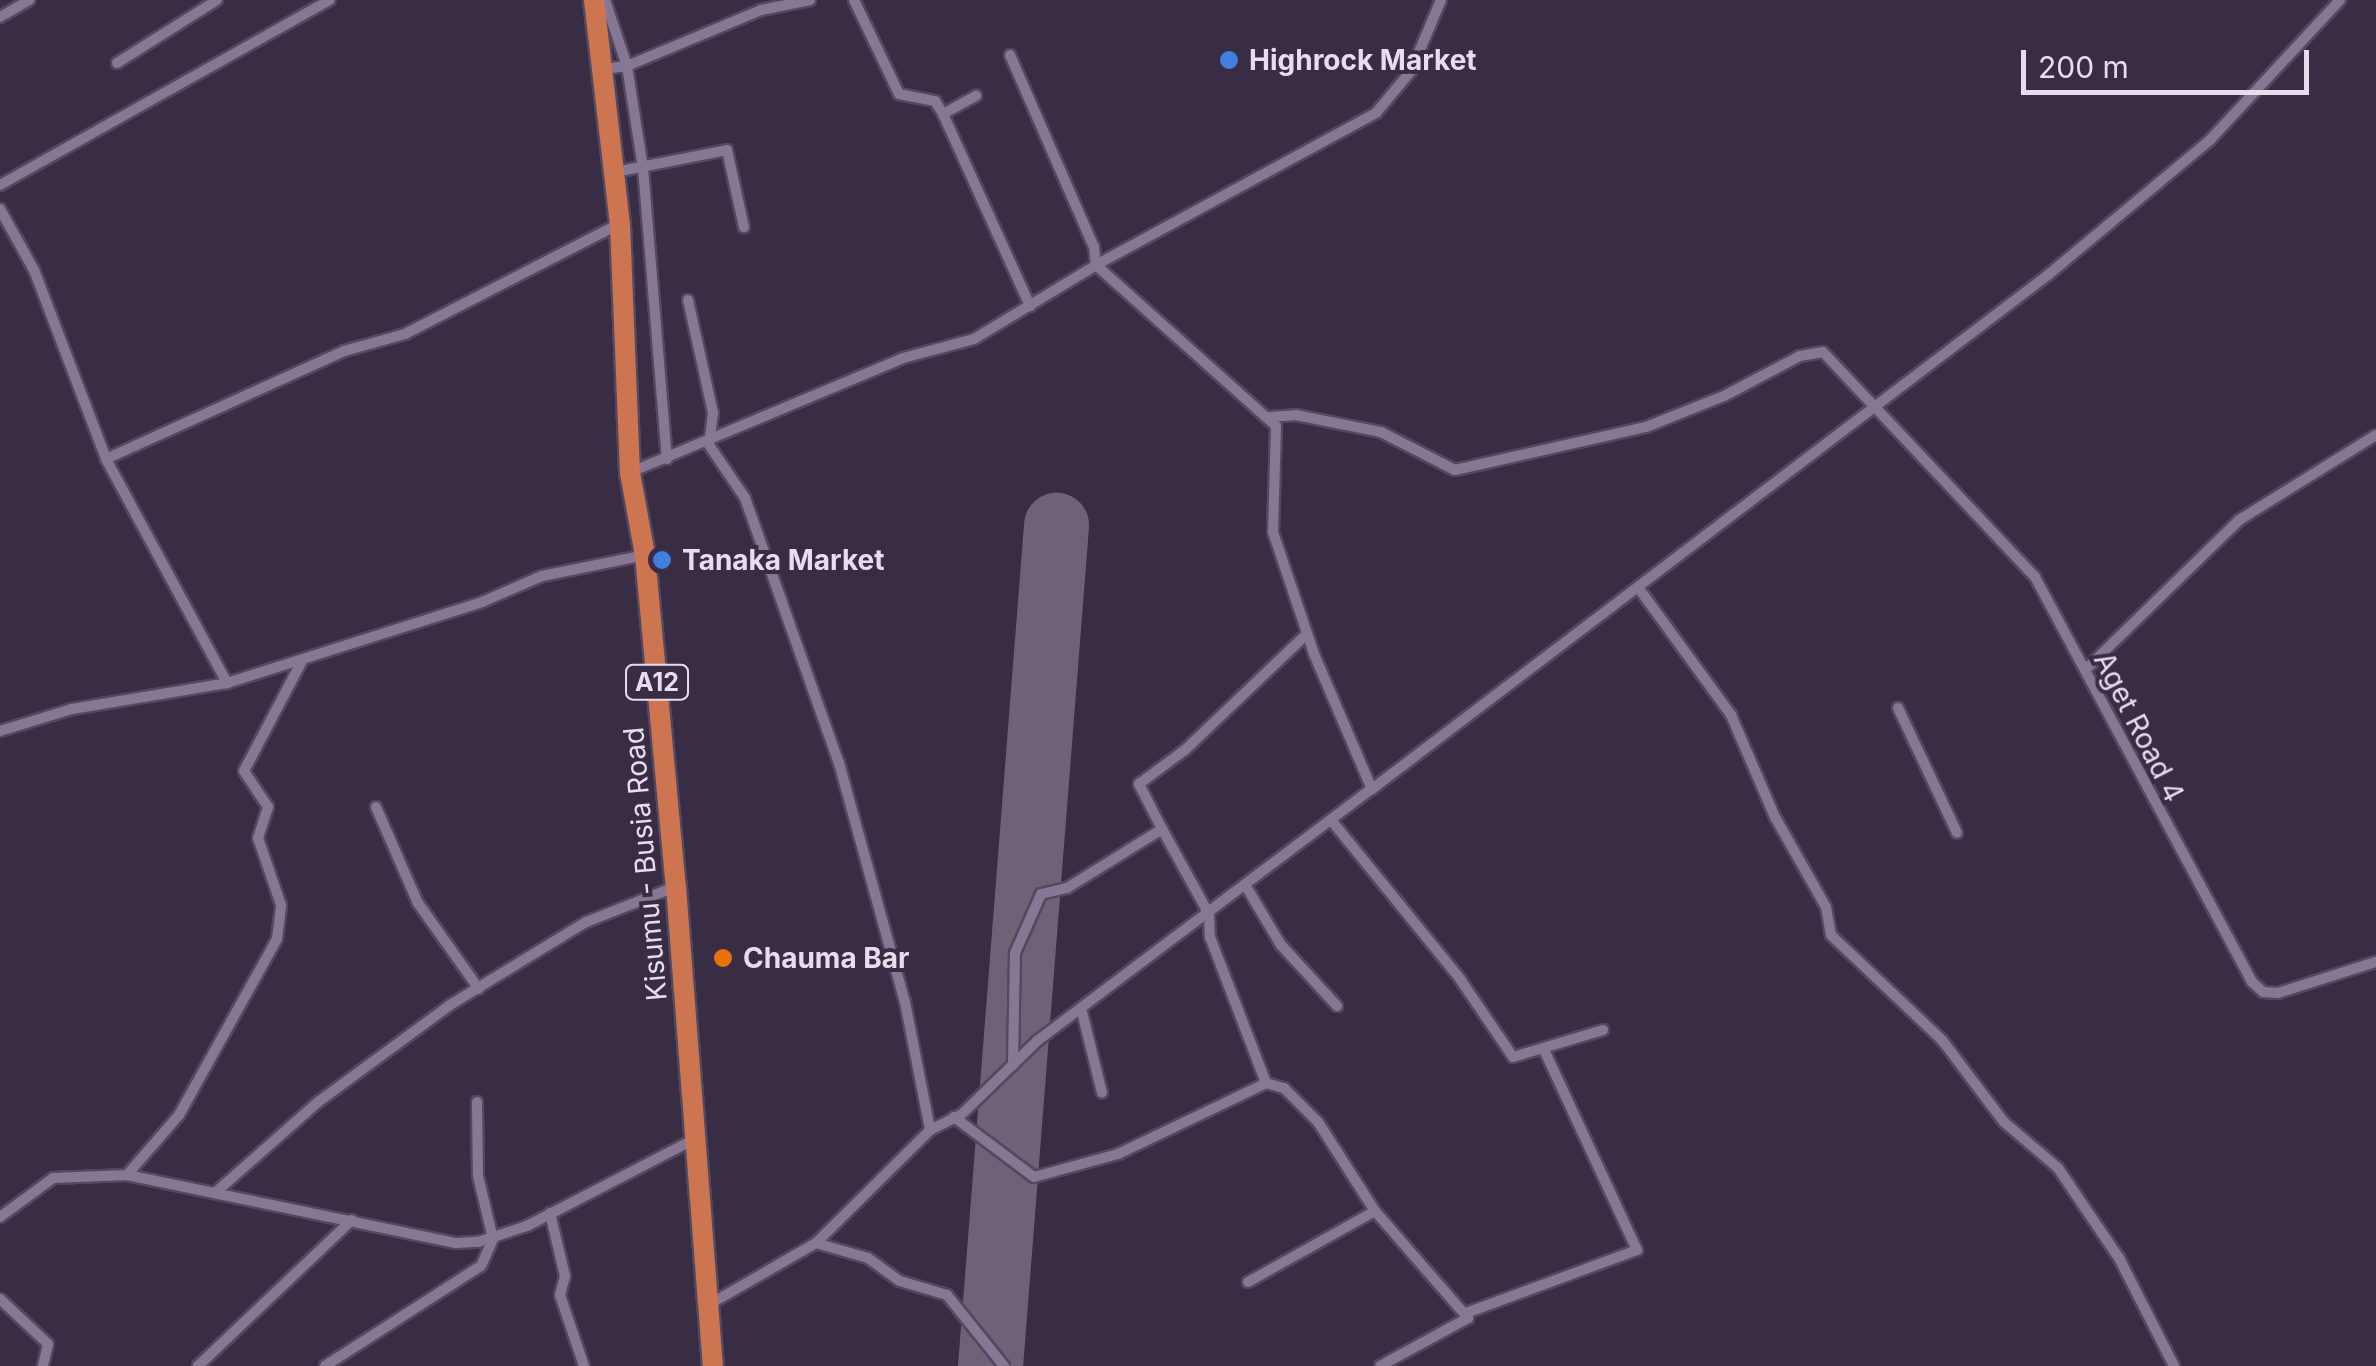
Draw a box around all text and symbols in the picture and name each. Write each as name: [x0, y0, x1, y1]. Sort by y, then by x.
scale bar: [2026, 30, 2314, 92]
place label: Highrock Market: [1249, 43, 1477, 77]
marker: Highrock Market: [1218, 49, 1240, 71]
text: 200 m: [2038, 49, 2129, 85]
place label: Tanaka Market: [682, 543, 884, 577]
marker: Tanaka Market: [651, 549, 673, 571]
street label: Aget Road 4: [2087, 647, 2191, 807]
road number: A12: [624, 662, 690, 702]
street label: Kisumu - Busia Road: [616, 726, 674, 1002]
place label: Chauma Bar: [743, 941, 909, 975]
marker: Chauma Bar: [712, 947, 734, 969]

